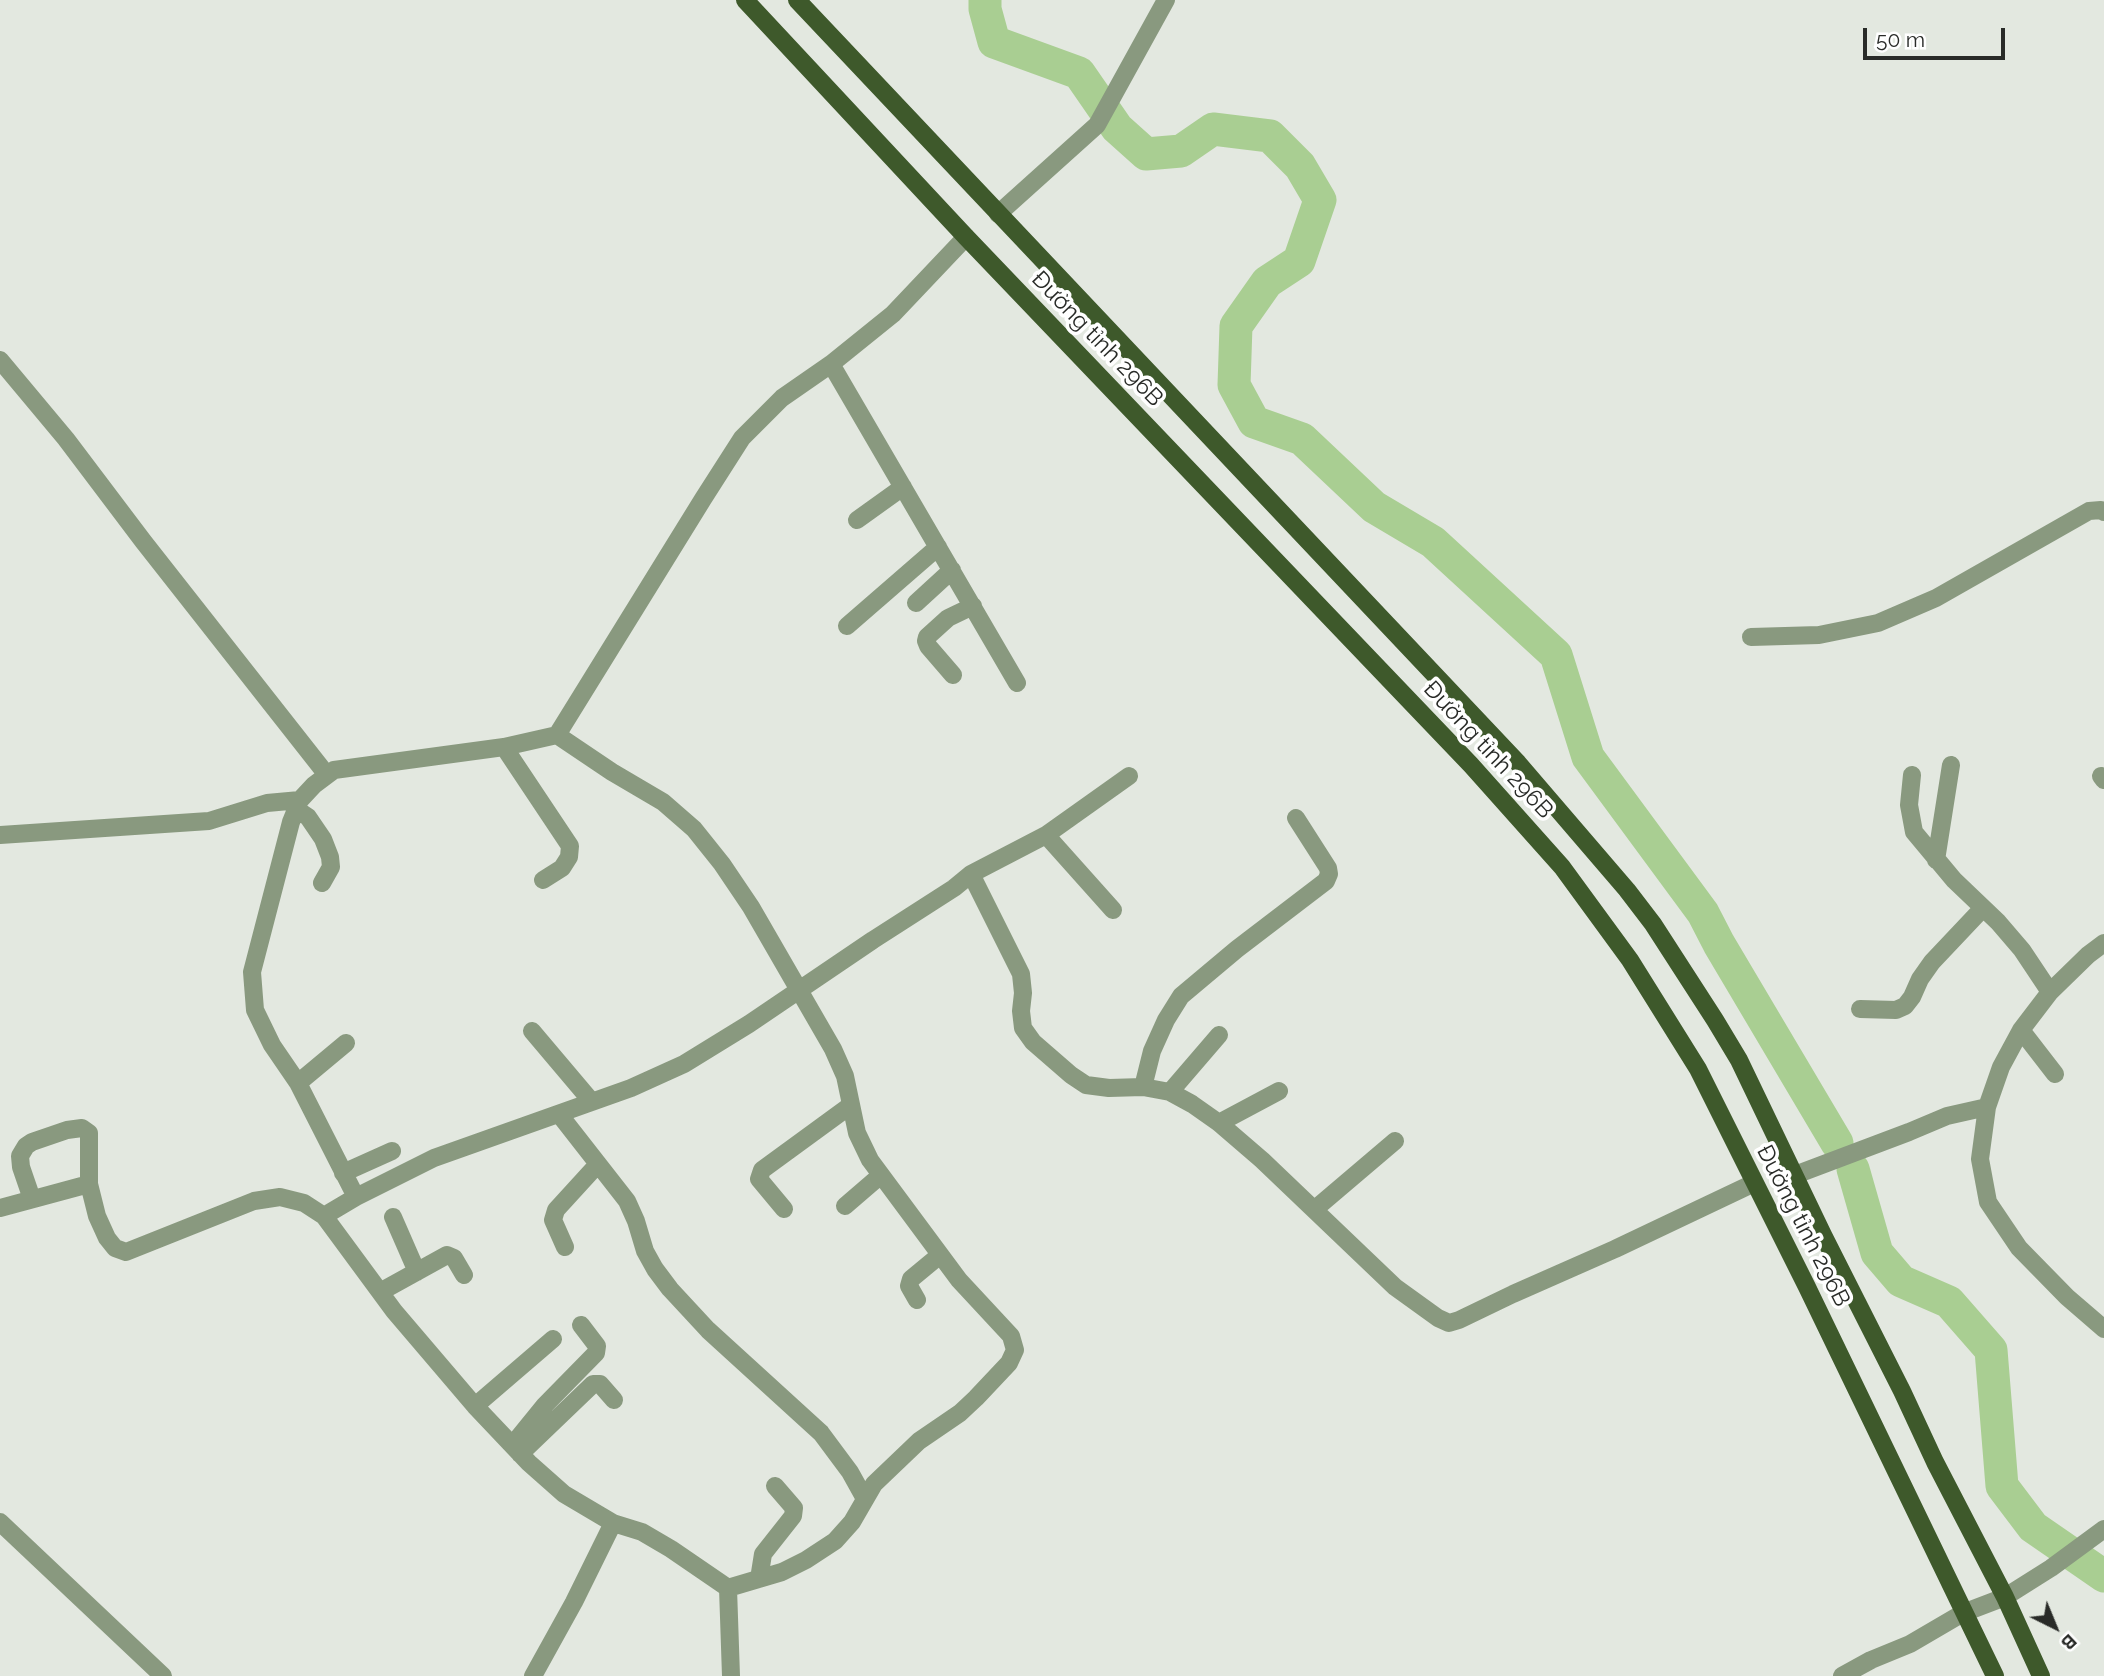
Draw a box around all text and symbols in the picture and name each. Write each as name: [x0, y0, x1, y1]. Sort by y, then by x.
scale bar: [1866, 14, 2008, 58]
text: 50 m: [1876, 27, 1925, 52]
street label: Đường tỉnh 296B: [1025, 266, 1169, 412]
street label: Đường tỉnh 296B: [1417, 676, 1559, 824]
street label: Đường tỉnh 296B: [1750, 1141, 1856, 1311]
north arrow: [2020, 1592, 2090, 1662]
text: B: [2057, 1630, 2082, 1655]

